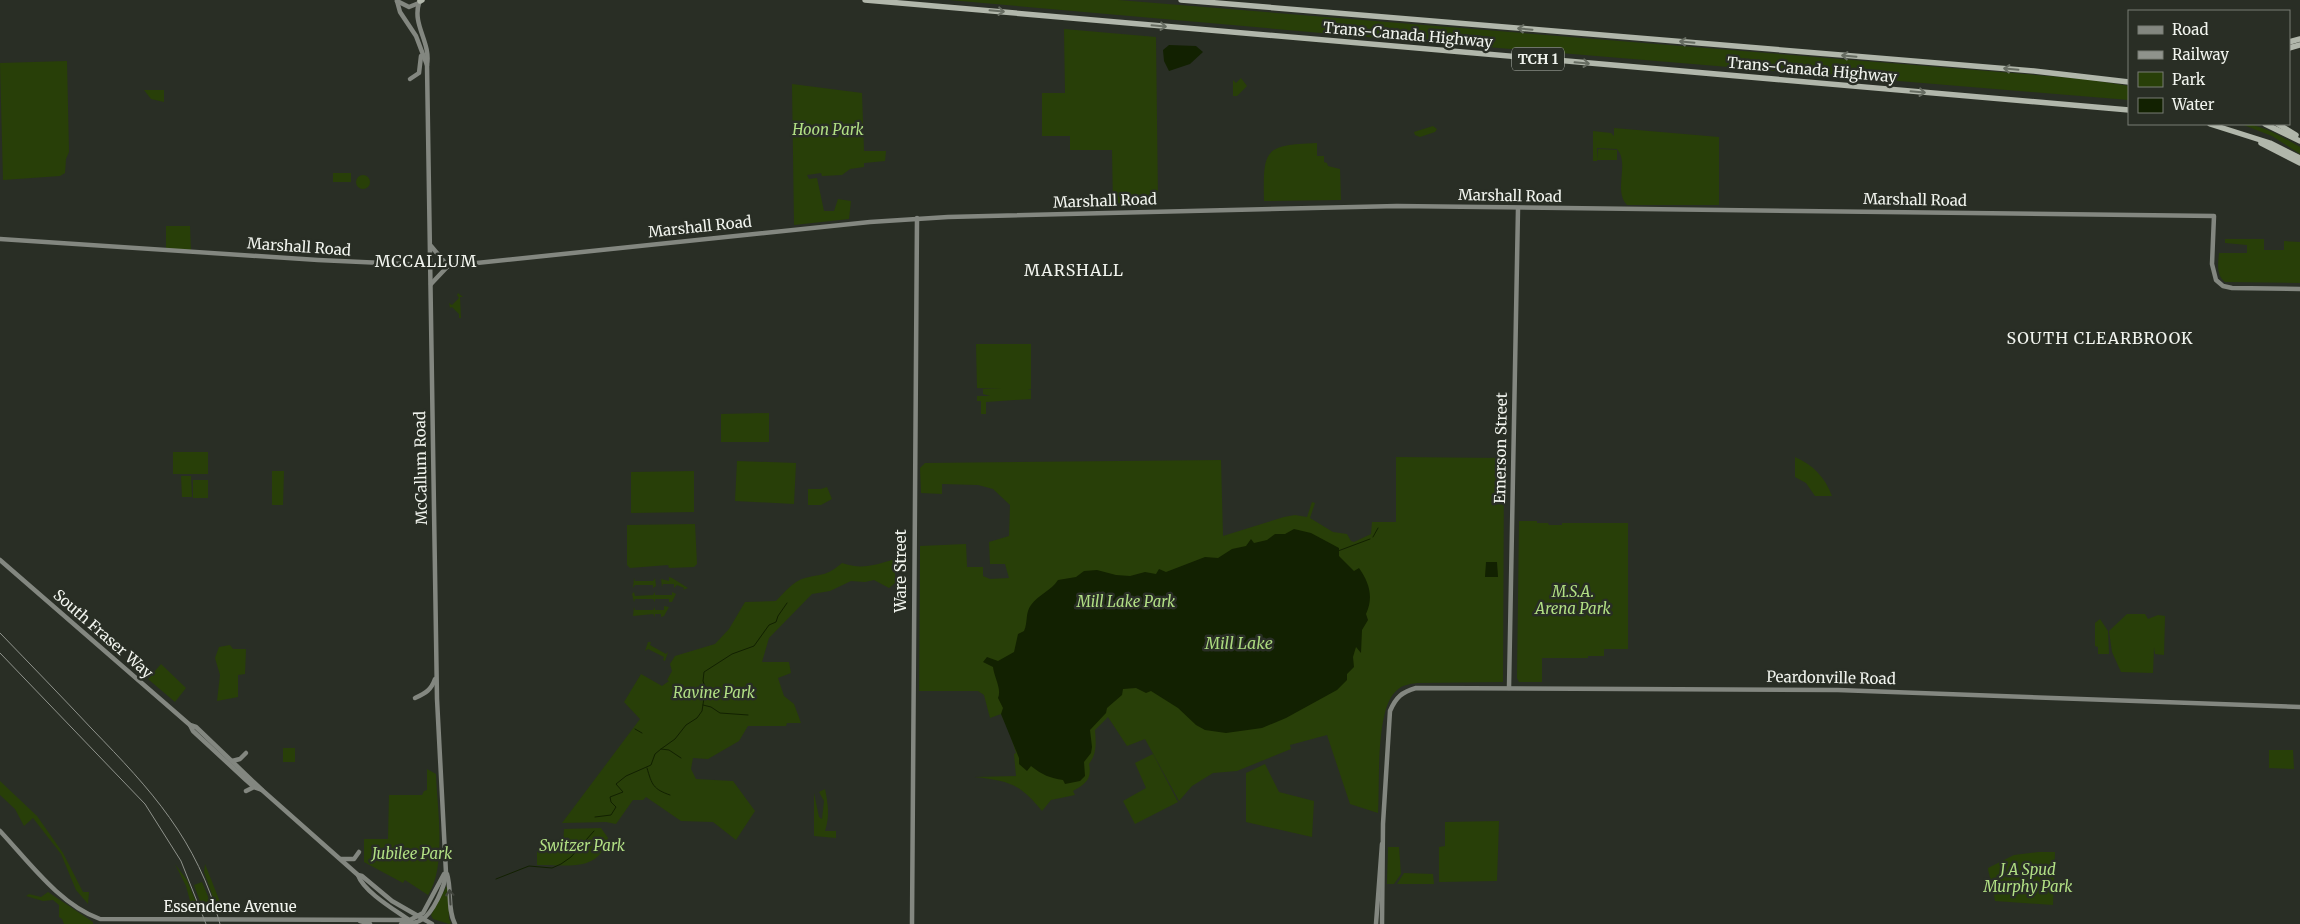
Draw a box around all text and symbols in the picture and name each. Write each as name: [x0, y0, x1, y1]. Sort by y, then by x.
one-way arrow: [989, 6, 1005, 16]
legend: [2128, 10, 2290, 125]
street label: Trans-Canada Highway: [1322, 18, 1494, 51]
text: Road: [2172, 20, 2208, 39]
one-way arrow: [1150, 21, 1166, 30]
one-way arrow: [1517, 24, 1533, 34]
one-way arrow: [1679, 38, 1695, 47]
text: Railway: [2172, 45, 2229, 64]
road number: TCH 1: [1512, 48, 1564, 70]
one-way arrow: [1841, 51, 1857, 61]
street label: Trans-Canada Highway: [1726, 53, 1898, 86]
one-way arrow: [1574, 58, 1590, 68]
one-way arrow: [2003, 65, 2019, 74]
text: Park: [2172, 70, 2206, 89]
one-way arrow: [1910, 87, 1926, 96]
text: Water: [2171, 95, 2215, 114]
park label: Hoon Park: [791, 120, 865, 139]
street label: Marshall Road: [1458, 185, 1562, 206]
street label: Marshall Road: [1053, 189, 1157, 212]
street label: Marshall Road: [1863, 189, 1967, 210]
street label: Marshall Road: [647, 212, 753, 241]
street label: Marshall Road: [247, 233, 352, 260]
district label: MCCALLUM: [375, 251, 477, 271]
district label: MARSHALL: [1024, 260, 1124, 280]
district label: SOUTH CLEARBROOK: [2007, 328, 2193, 348]
street label: Emerson Street: [1490, 392, 1511, 504]
street label: McCallum Road: [410, 411, 431, 525]
street label: Ware Street: [891, 529, 910, 614]
park label: M.S.A. Arena Park: [1534, 582, 1612, 618]
street label: South Fraser Way: [50, 585, 157, 682]
park label: Mill Lake Park: [1076, 592, 1176, 611]
water label: Mill Lake: [1204, 633, 1273, 653]
street label: Peardonville Road: [1766, 667, 1896, 688]
park label: Ravine Park: [673, 683, 756, 702]
park label: Switzer Park: [539, 836, 626, 855]
park label: Jubilee Park: [370, 844, 453, 863]
park label: J A Spud Murphy Park: [1982, 860, 2073, 896]
one-way arrow: [446, 889, 455, 905]
street label: Essendene Avenue: [163, 897, 297, 916]

